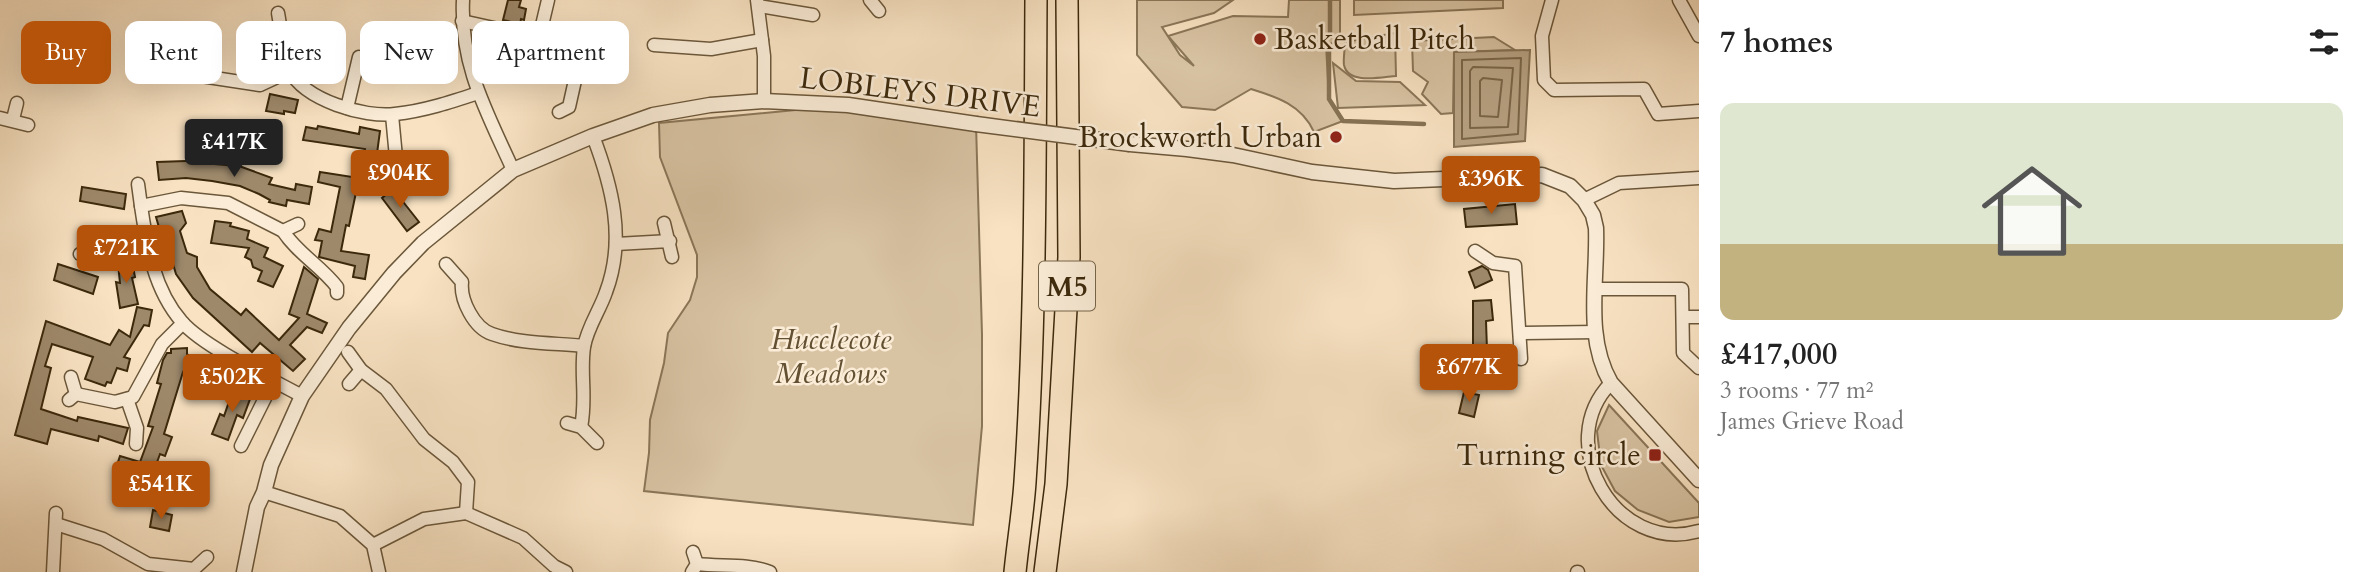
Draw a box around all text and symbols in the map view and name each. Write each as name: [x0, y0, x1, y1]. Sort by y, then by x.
place label: Basketball Pitch: [1274, 19, 1475, 60]
chip: Buy: [21, 21, 111, 84]
chip: Rent: [125, 21, 222, 84]
chip: Filters: [236, 21, 346, 84]
chip: New: [360, 21, 458, 84]
chip: Apartment: [472, 21, 629, 84]
text: 7 homes: [1720, 22, 1833, 63]
icon: filters: [2305, 23, 2343, 61]
marker: Basketball Pitch: [1252, 31, 1268, 47]
street label: LOBLEYS DRIVE: [797, 57, 1043, 128]
place label: Brockworth Urban: [1078, 117, 1322, 158]
pin: £417K: [185, 120, 283, 179]
text: £417K: [201, 126, 267, 157]
marker: Brockworth Urban: [1328, 129, 1344, 145]
icon: home: [1969, 148, 2095, 274]
pin: £904K: [351, 150, 449, 210]
pin: £396K: [1442, 156, 1540, 216]
text: £904K: [367, 157, 433, 188]
text: £396K: [1458, 163, 1524, 194]
pin: £721K: [77, 226, 175, 285]
text: £721K: [93, 232, 159, 263]
road number: M5: [1039, 262, 1095, 310]
park label: Hucclecote Meadows: [771, 319, 892, 394]
text: £417,000: [1720, 334, 1837, 375]
pin: £677K: [1420, 344, 1518, 404]
text: £677K: [1436, 351, 1502, 382]
pin: £502K: [183, 354, 281, 414]
text: £502K: [199, 361, 265, 392]
text: 3 rooms · 77 m²: [1720, 375, 1873, 406]
text: James Grieve Road: [1720, 406, 1904, 437]
place label: Turning circle: [1456, 435, 1641, 476]
marker: Turning circle: [1647, 447, 1663, 463]
pin: £541K: [112, 462, 210, 521]
text: £541K: [128, 468, 194, 499]

